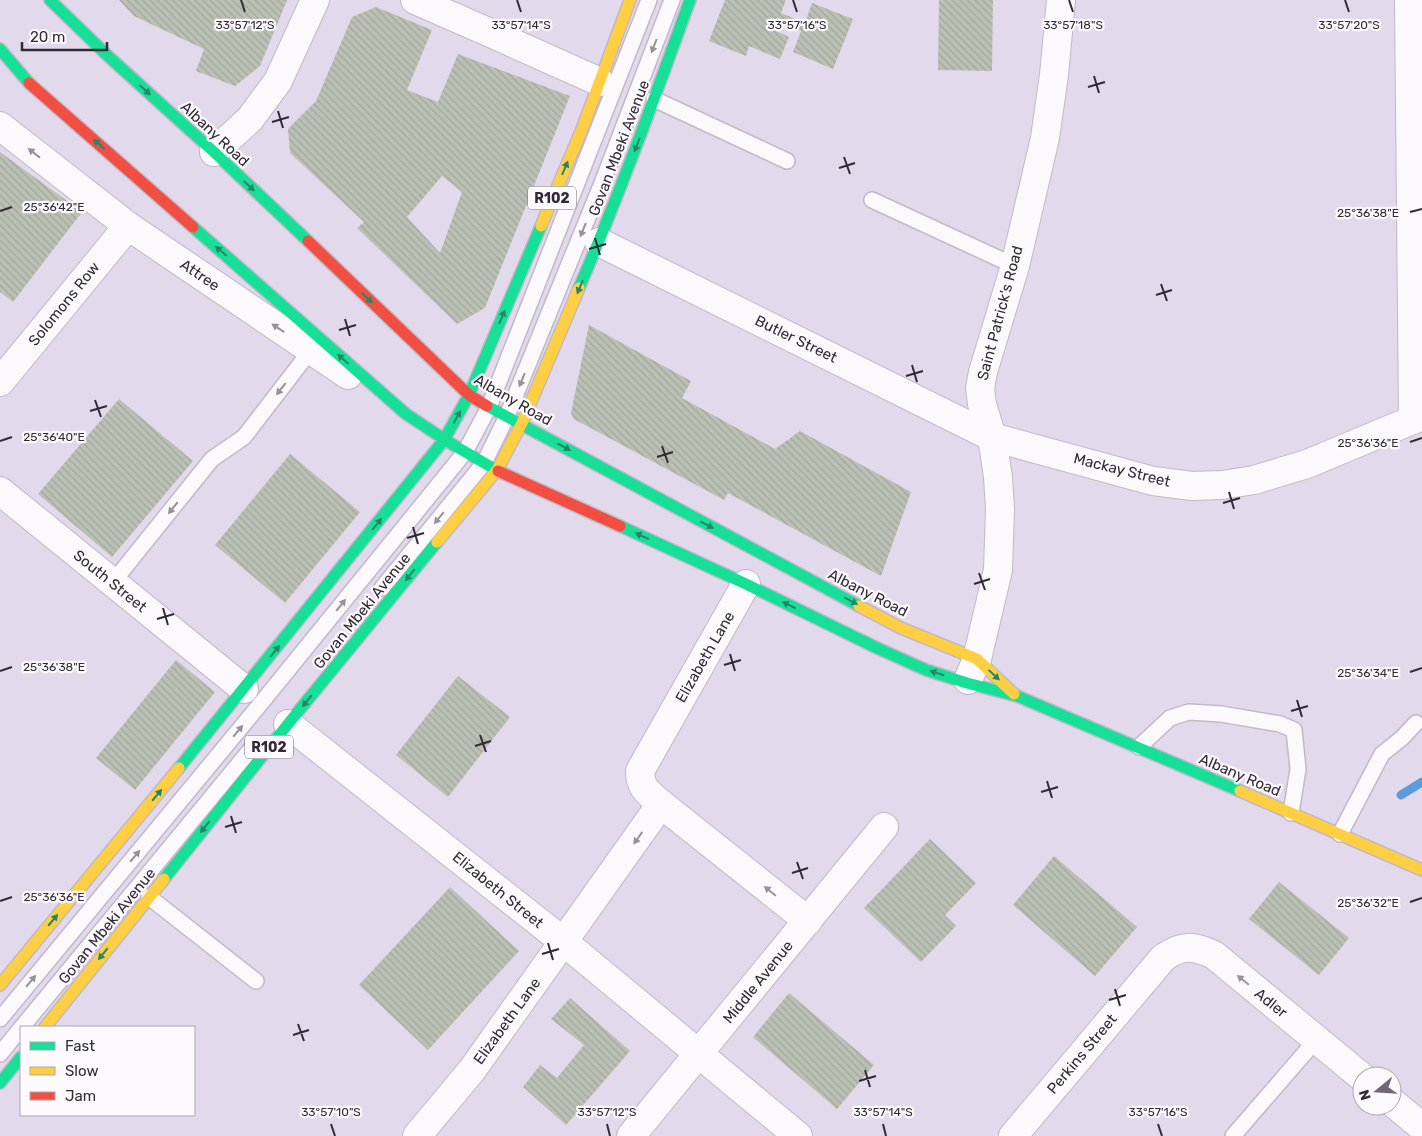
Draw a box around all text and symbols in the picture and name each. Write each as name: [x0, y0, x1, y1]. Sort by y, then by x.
text: 33°57'12"S: [215, 18, 275, 32]
text: 33°57'14"S: [491, 18, 551, 32]
text: 33°57'16"S: [768, 18, 826, 32]
text: 33°57'18"S: [1043, 18, 1103, 32]
text: 33°57'20"S: [1318, 18, 1380, 32]
scale bar: [22, 20, 108, 52]
text: 20 m: [30, 28, 65, 46]
one-way arrow: [650, 38, 658, 53]
street label: Govan Mbeki Avenue: [585, 78, 653, 218]
one-way arrow: [138, 84, 150, 96]
street label: Albany Road: [177, 98, 253, 170]
one-way arrow: [93, 138, 105, 150]
one-way arrow: [632, 138, 640, 152]
one-way arrow: [28, 147, 41, 158]
one-way arrow: [561, 161, 569, 175]
one-way arrow: [243, 180, 255, 192]
road number: R102: [528, 187, 576, 210]
text: 25°36'42"E: [23, 200, 85, 214]
text: 25°36'38"E: [1337, 206, 1399, 220]
one-way arrow: [579, 223, 587, 238]
street label: Saint Patrick's Road: [973, 244, 1027, 382]
one-way arrow: [214, 246, 227, 257]
street label: Attree: [177, 255, 223, 295]
street label: Solomons Row: [25, 258, 103, 350]
one-way arrow: [576, 280, 584, 294]
one-way arrow: [361, 292, 373, 304]
one-way arrow: [498, 310, 506, 324]
street label: Butler Street: [752, 311, 840, 367]
one-way arrow: [271, 323, 285, 333]
one-way arrow: [336, 353, 349, 364]
street label: Albany Road: [471, 370, 555, 430]
one-way arrow: [517, 373, 525, 387]
one-way arrow: [275, 382, 286, 395]
one-way arrow: [453, 410, 461, 425]
text: 25°36'40"E: [23, 430, 85, 444]
text: 25°36'36"E: [1337, 436, 1399, 450]
one-way arrow: [557, 443, 572, 451]
street label: Mackay Street: [1072, 449, 1172, 491]
one-way arrow: [167, 501, 178, 514]
one-way arrow: [433, 512, 444, 525]
one-way arrow: [371, 518, 382, 531]
one-way arrow: [700, 521, 714, 529]
one-way arrow: [635, 532, 649, 540]
street label: South Street: [70, 546, 150, 616]
street label: Govan Mbeki Avenue: [310, 549, 414, 673]
street label: Albany Road: [825, 565, 911, 621]
one-way arrow: [405, 569, 416, 582]
one-way arrow: [843, 597, 858, 605]
one-way arrow: [335, 599, 346, 612]
one-way arrow: [782, 601, 796, 609]
street label: Elizabeth Lane: [672, 608, 738, 706]
one-way arrow: [269, 644, 280, 657]
text: 25°36'38"E: [23, 660, 85, 674]
text: 25°36'34"E: [1337, 666, 1399, 680]
one-way arrow: [929, 669, 944, 676]
one-way arrow: [988, 669, 1000, 681]
one-way arrow: [302, 694, 313, 707]
one-way arrow: [232, 725, 243, 737]
road number: R102: [245, 736, 293, 759]
street label: Albany Road: [1197, 750, 1283, 800]
one-way arrow: [151, 789, 162, 802]
one-way arrow: [200, 821, 211, 834]
one-way arrow: [633, 831, 643, 845]
street label: Elizabeth Street: [449, 848, 547, 932]
one-way arrow: [129, 850, 140, 863]
street label: Govan Mbeki Avenue: [55, 864, 159, 988]
one-way arrow: [763, 885, 776, 896]
text: 25°36'36"E: [23, 890, 85, 904]
text: 25°36'32"E: [1337, 896, 1399, 910]
one-way arrow: [48, 914, 59, 927]
street label: Middle Avenue: [719, 937, 797, 1027]
one-way arrow: [98, 947, 109, 960]
street label: Elizabeth Lane: [470, 974, 544, 1068]
one-way arrow: [1237, 974, 1250, 985]
one-way arrow: [25, 976, 37, 988]
street label: Adler: [1251, 984, 1291, 1022]
street label: Perkins Street: [1043, 1010, 1121, 1098]
legend: [20, 1026, 195, 1116]
text: Fast: [65, 1037, 95, 1055]
text: Slow: [65, 1062, 98, 1080]
north arrow: [1352, 1066, 1402, 1116]
text: Jam: [65, 1087, 96, 1105]
text: N: [1355, 1087, 1375, 1102]
text: 33°57'10"S: [301, 1105, 361, 1119]
text: 33°57'12"S: [577, 1105, 637, 1119]
text: 33°57'14"S: [853, 1105, 913, 1119]
text: 33°57'16"S: [1129, 1105, 1187, 1119]

